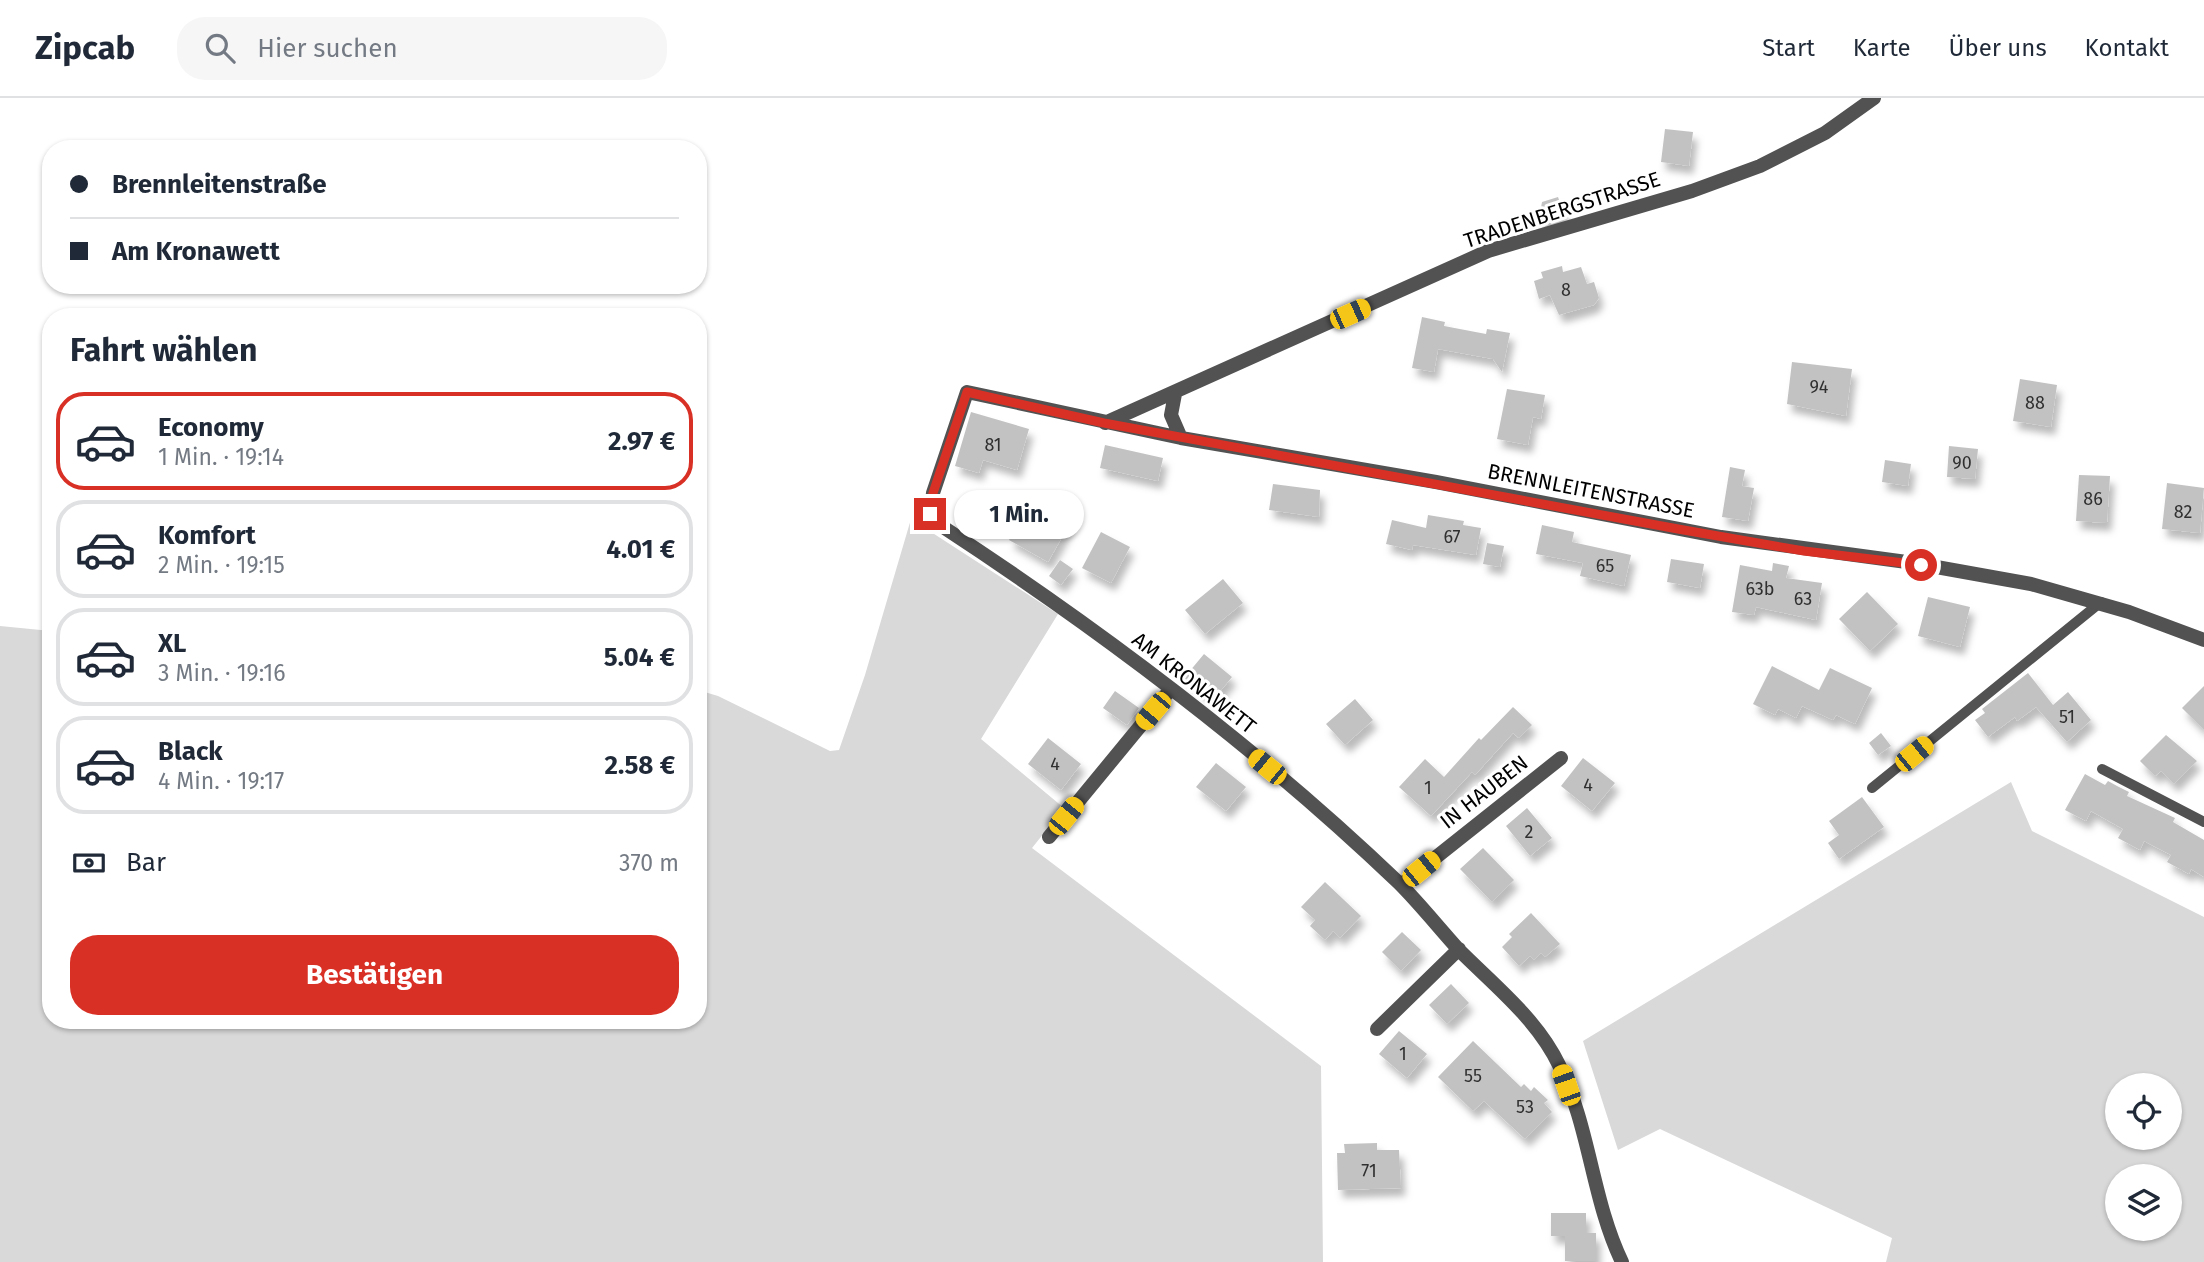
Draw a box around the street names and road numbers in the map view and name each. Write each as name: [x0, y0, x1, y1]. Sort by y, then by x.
street label: TRADENBERGSTRASSE: [1461, 166, 1663, 254]
street label: BRENNLEITENSTRASSE: [1485, 458, 1697, 524]
street label: AM KRONAWETT: [1127, 627, 1261, 740]
street label: IN HAUBEN: [1435, 750, 1533, 834]

